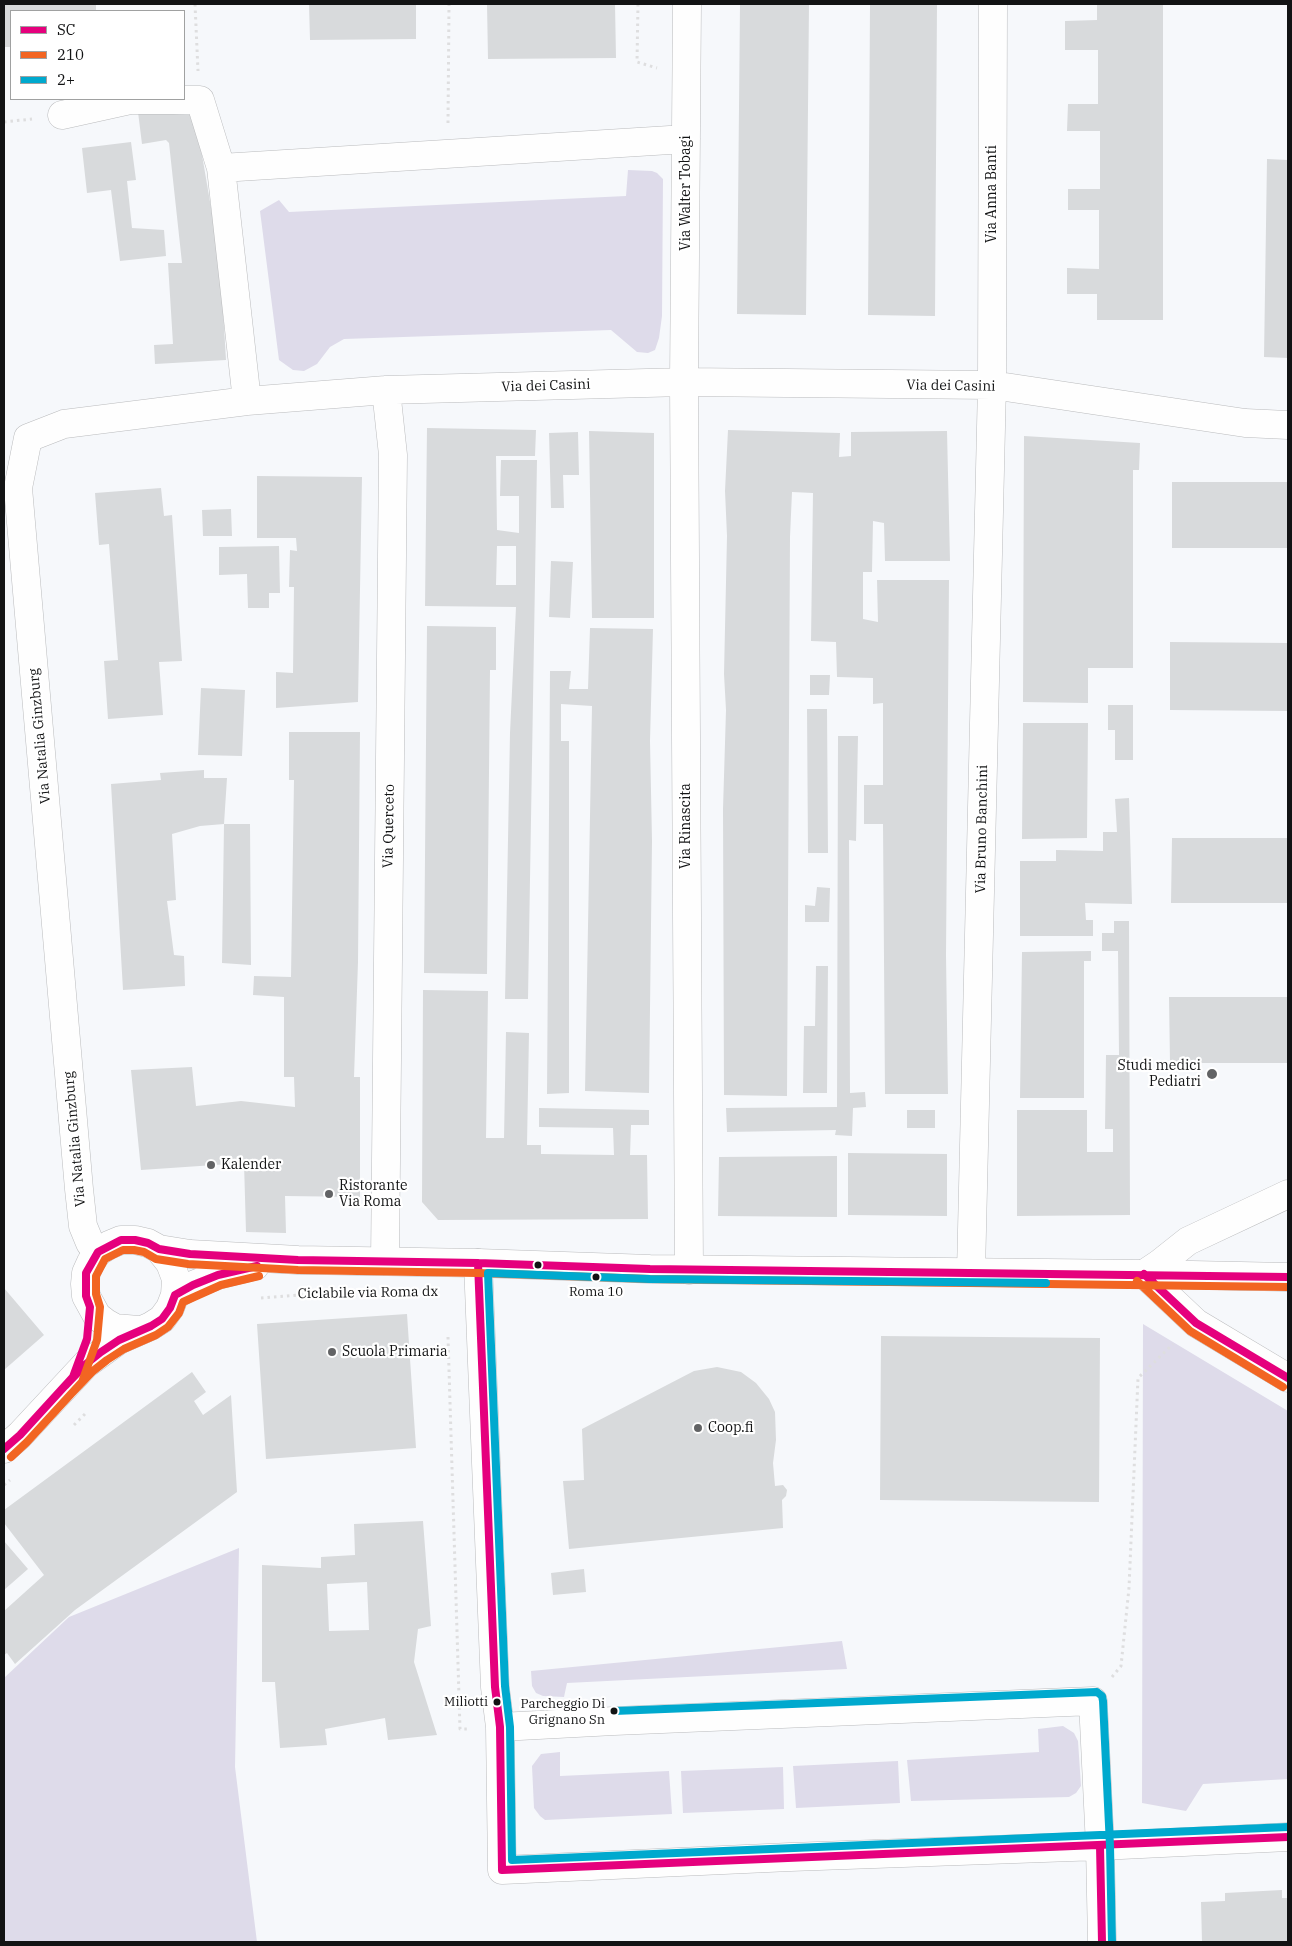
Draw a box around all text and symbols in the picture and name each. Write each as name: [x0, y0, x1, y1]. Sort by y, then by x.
legend: [10, 10, 185, 100]
text: SC: [57, 20, 76, 39]
text: 210: [57, 45, 84, 64]
text: 2+: [57, 70, 75, 89]
street label: Via Walter Tobagi: [678, 135, 694, 251]
street label: Via Anna Banti: [984, 145, 1000, 243]
street label: Via dei Casini: [501, 376, 591, 396]
street label: Via dei Casini: [906, 377, 996, 395]
street label: Via Natalia Ginzburg: [26, 667, 54, 805]
street label: Via Bruno Banchini: [972, 765, 992, 893]
street label: Via Rinascita: [678, 783, 694, 869]
street label: Via Querceto: [380, 784, 398, 868]
place label: Studi medici Pediatri: [1117, 1058, 1201, 1090]
marker: Studi medici Pediatri: [1205, 1067, 1219, 1081]
street label: Via Natalia Ginzburg: [61, 1070, 89, 1208]
place label: Kalender: [221, 1157, 281, 1173]
marker: Kalender: [205, 1159, 217, 1171]
place label: Ristorante Via Roma: [339, 1178, 408, 1210]
marker: Ristorante Via Roma: [323, 1188, 335, 1200]
unlabelled marker: [533, 1260, 543, 1270]
marker: Roma 10: [591, 1272, 601, 1282]
street label: Ciclabile via Roma dx: [298, 1283, 438, 1303]
place label: Roma 10: [569, 1284, 623, 1300]
place label: Scuola Primaria: [342, 1344, 448, 1360]
marker: Scuola Primaria: [326, 1346, 338, 1358]
place label: Coop.fi: [708, 1420, 754, 1436]
marker: Coop.fi: [692, 1422, 704, 1434]
place label: Miliotti: [444, 1694, 488, 1710]
place label: Parcheggio Di Grignano Sn: [521, 1696, 605, 1727]
marker: Miliotti: [492, 1697, 502, 1707]
marker: Parcheggio Di Grignano Sn: [609, 1706, 619, 1716]

